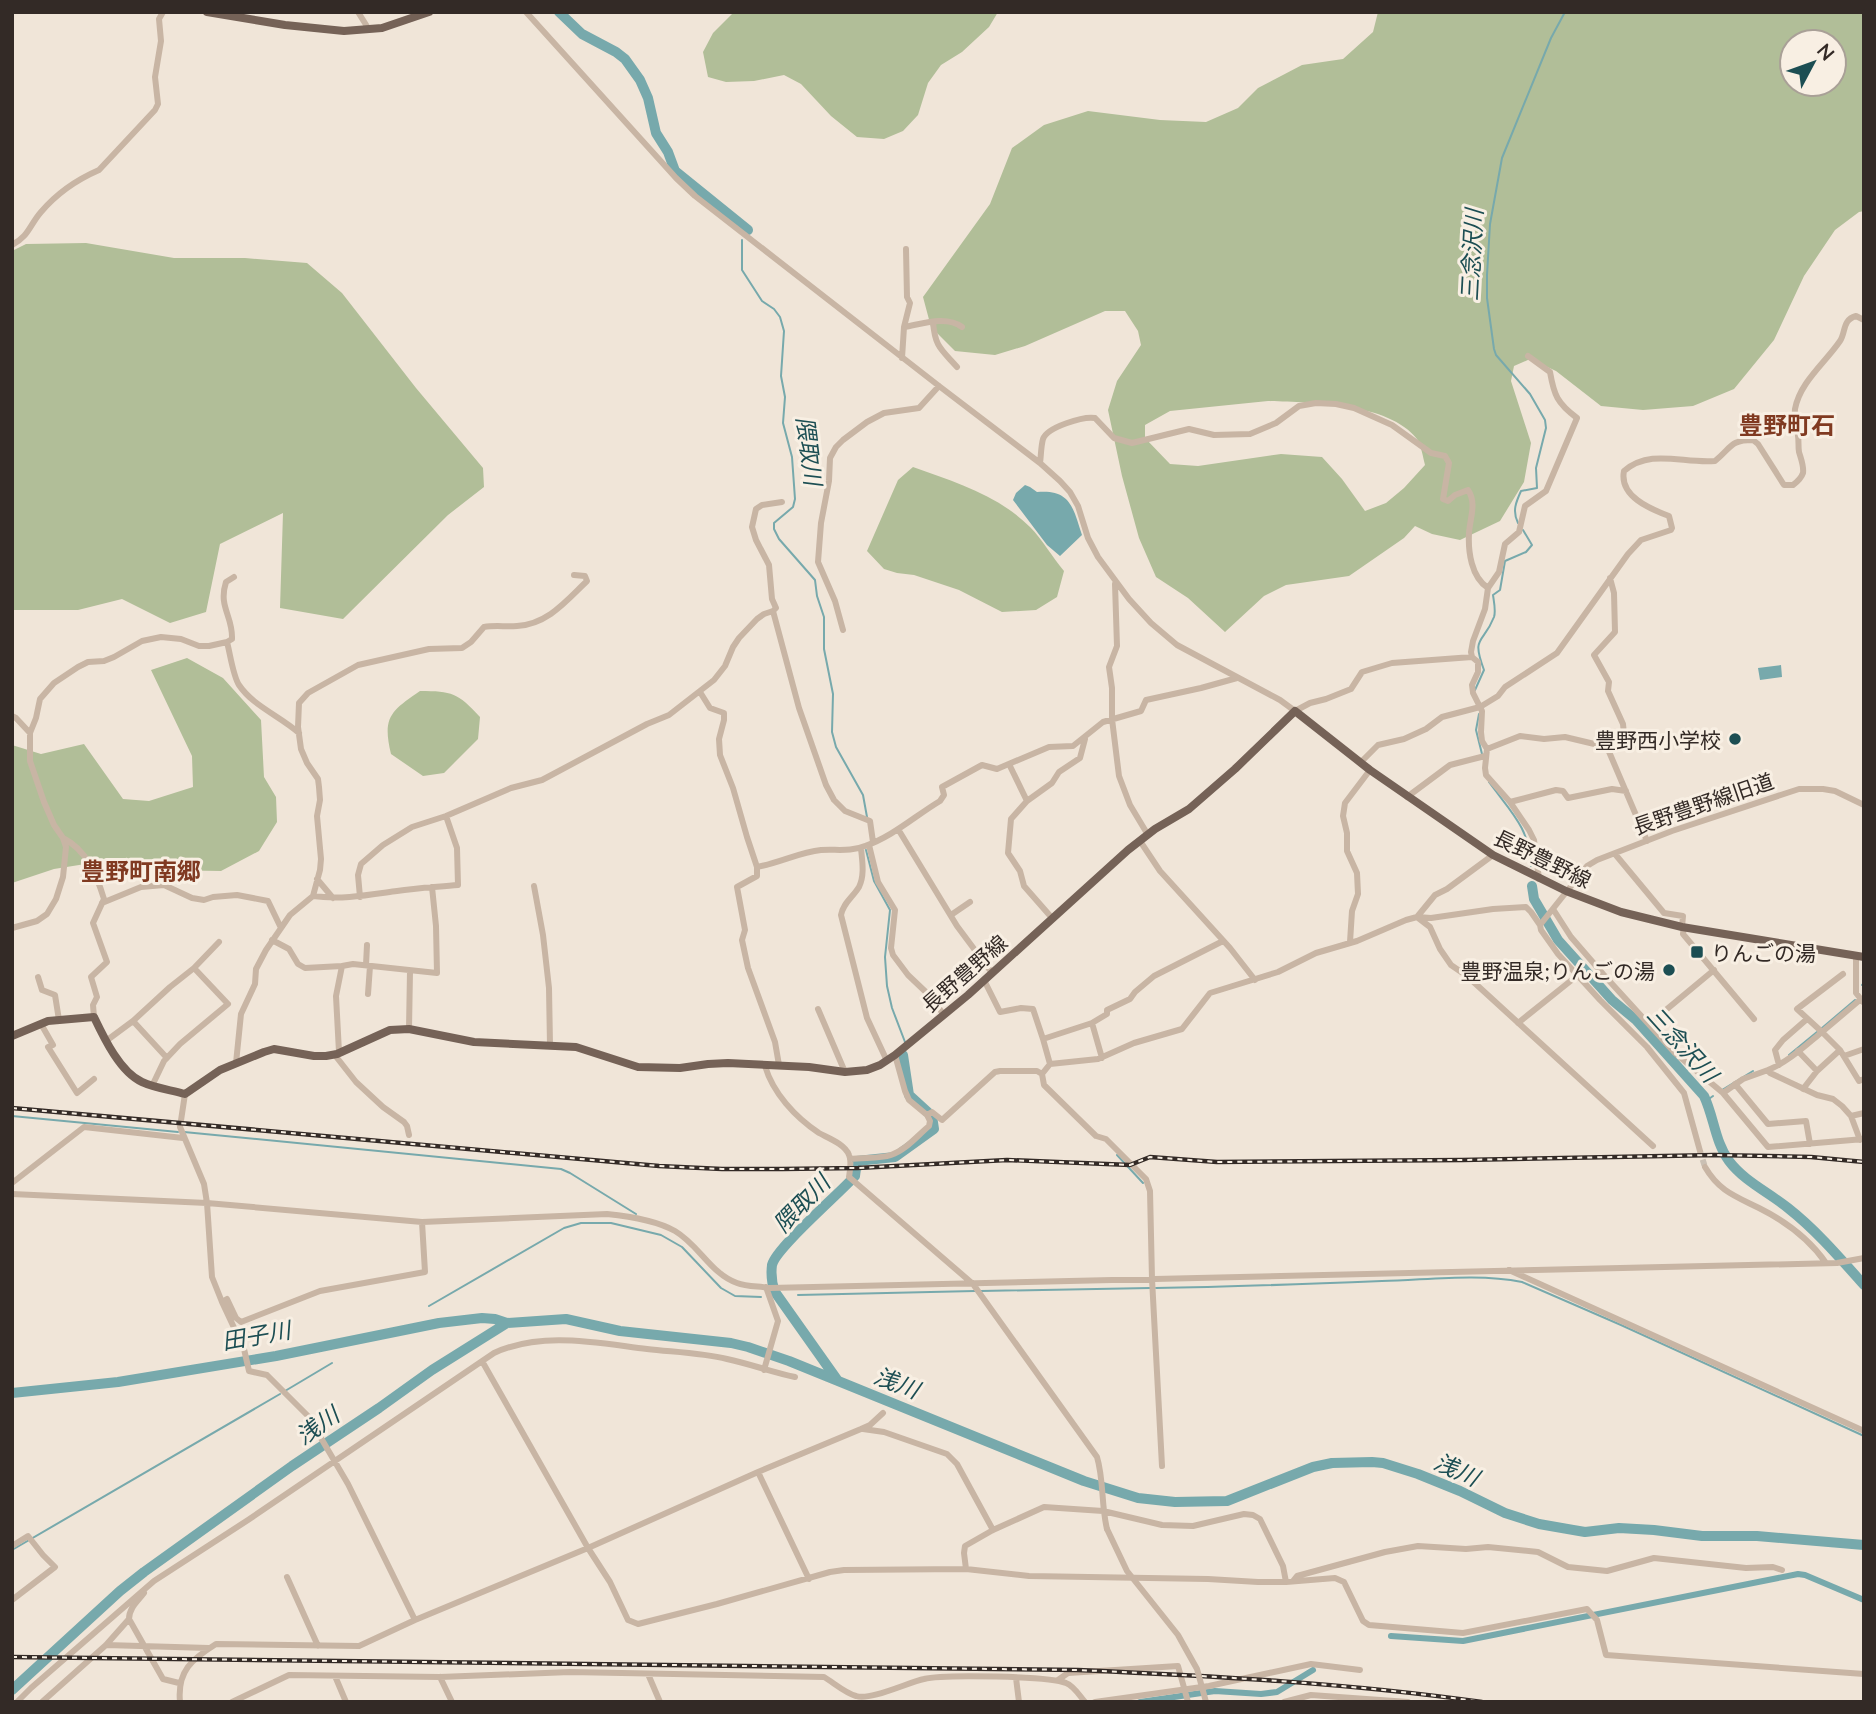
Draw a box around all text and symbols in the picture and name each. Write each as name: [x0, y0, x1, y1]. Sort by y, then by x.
north arrow: [1778, 28, 1848, 98]
text: N: [1813, 38, 1840, 65]
water label: 三念沢川: [1455, 205, 1488, 302]
district label: 豊野町石: [1739, 410, 1835, 439]
water label: 隈取川: [792, 415, 828, 490]
place label: 豊野西小学校: [1595, 727, 1721, 752]
marker: 豊野西小学校: [1727, 731, 1743, 747]
street label: 長野豊野線旧道: [1629, 767, 1777, 839]
street label: 長野豊野線: [1490, 824, 1596, 892]
district label: 豊野町南郷: [81, 856, 201, 885]
street label: 長野豊野線: [916, 929, 1012, 1017]
place label: りんごの湯: [1711, 940, 1816, 965]
marker: りんごの湯: [1689, 944, 1705, 960]
place label: 豊野温泉;りんごの湯: [1461, 958, 1655, 983]
marker: 豊野温泉;りんごの湯: [1661, 962, 1677, 978]
water label: 三念沢川: [1642, 1000, 1726, 1090]
water label: 隈取川: [767, 1166, 837, 1238]
water label: 田子川: [220, 1315, 295, 1355]
water label: 浅川: [871, 1361, 926, 1404]
water label: 浅川: [290, 1399, 346, 1450]
water label: 浅川: [1430, 1447, 1486, 1492]

